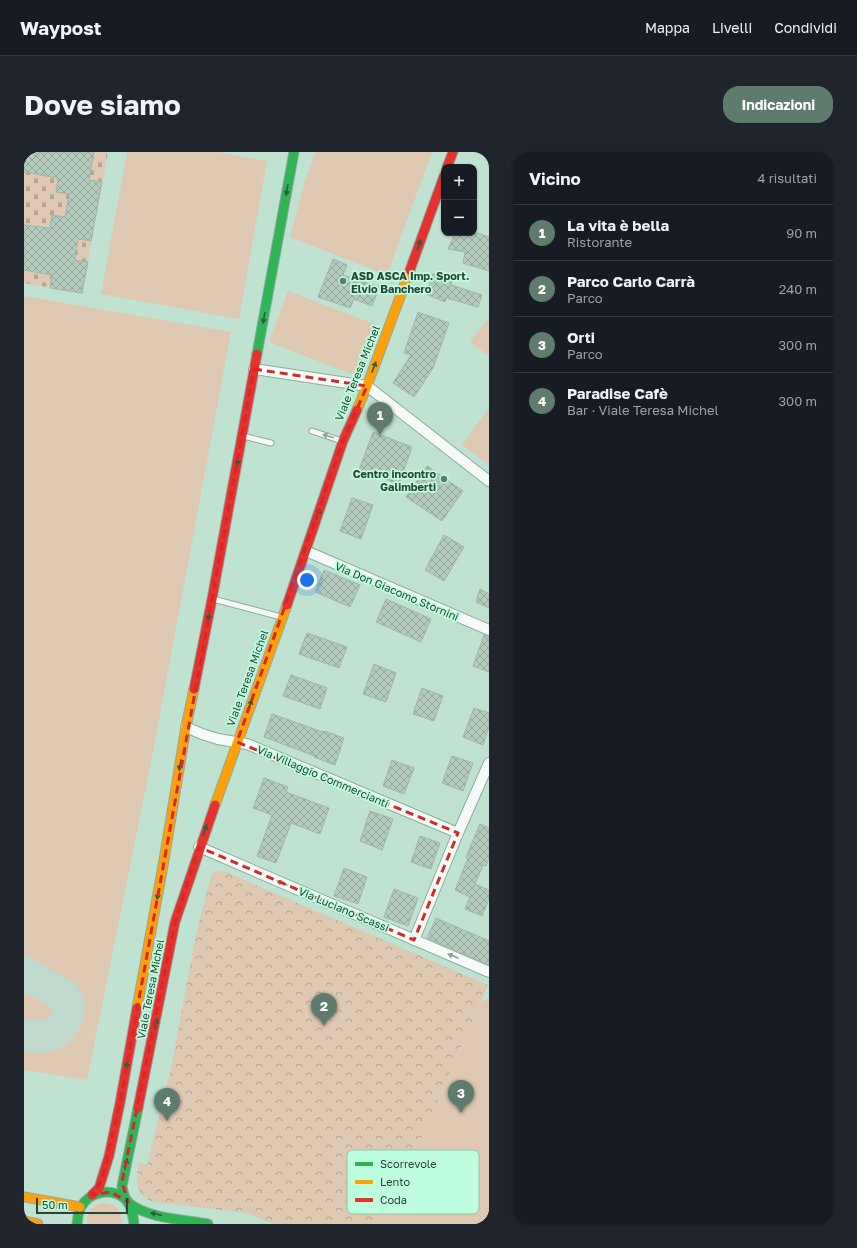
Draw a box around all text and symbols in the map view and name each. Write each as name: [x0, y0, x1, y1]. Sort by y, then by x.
text: Waypost: [20, 16, 101, 39]
text: Mappa: [645, 19, 690, 36]
text: Livelli: [712, 19, 752, 36]
text: Condividi: [774, 19, 837, 36]
button: Indicazioni: [723, 86, 833, 123]
text: Dove siamo: [24, 88, 181, 121]
map controls: [441, 164, 477, 236]
button: +: [441, 164, 477, 200]
text: Vicino: [529, 168, 581, 189]
text: 4 risultati: [758, 170, 817, 186]
one-way arrow: [284, 184, 290, 196]
button: −: [441, 200, 477, 236]
text: La vita è bella: [567, 216, 669, 234]
text: 1: [539, 225, 545, 241]
text: 90 m: [786, 225, 817, 241]
text: Ristorante: [567, 234, 632, 250]
one-way arrow: [416, 238, 422, 250]
place label: ASD ASCA Imp. Sport. Elvio Banchero: [351, 269, 470, 295]
text: Parco Carlo Carrà: [567, 272, 695, 290]
marker: ASD ASCA Imp. Sport. Elvio Banchero: [338, 276, 348, 286]
text: 2: [538, 281, 546, 297]
text: 240 m: [779, 281, 817, 297]
text: Parco: [567, 290, 603, 306]
one-way arrow: [260, 312, 266, 324]
street label: Viale Teresa Michel: [332, 323, 382, 423]
text: Orti: [567, 328, 595, 346]
text: 3: [538, 337, 546, 353]
text: 300 m: [779, 337, 817, 353]
text: Parco: [567, 346, 603, 362]
one-way arrow: [372, 360, 378, 372]
text: Paradise Cafè: [567, 384, 668, 402]
text: 4: [538, 393, 546, 409]
text: 300 m: [779, 393, 817, 409]
pin: 1: [367, 402, 393, 435]
text: Bar · Viale Teresa Michel: [567, 402, 719, 418]
one-way arrow: [321, 433, 333, 439]
one-way arrow: [235, 454, 241, 466]
place label: Centro incontro Galimberti: [353, 467, 436, 493]
marker: Centro incontro Galimberti: [439, 474, 449, 484]
one-way arrow: [315, 508, 321, 520]
street label: Via Don Giacomo Stornini: [333, 559, 461, 623]
your location: [297, 570, 317, 590]
one-way arrow: [206, 609, 212, 621]
street label: Viale Teresa Michel: [223, 628, 271, 728]
one-way arrow: [247, 699, 253, 711]
street label: Via Villaggio Commercianti: [255, 742, 391, 810]
one-way arrow: [177, 759, 183, 772]
one-way arrow: [203, 824, 209, 836]
one-way arrow: [277, 880, 288, 886]
street label: Via Luciano Scassi: [297, 884, 391, 934]
one-way arrow: [155, 887, 161, 900]
street label: Viale Teresa Michel: [134, 937, 166, 1040]
one-way arrow: [447, 953, 459, 959]
pin: 2: [311, 993, 337, 1026]
one-way arrow: [153, 1017, 159, 1030]
one-way arrow: [124, 1057, 130, 1069]
pin: 3: [448, 1080, 474, 1113]
pin: 4: [154, 1088, 180, 1121]
legend: [347, 1150, 479, 1214]
text: Scorrevole: [380, 1157, 437, 1170]
one-way arrow: [123, 1158, 129, 1171]
text: Lento: [380, 1175, 411, 1188]
text: Coda: [380, 1193, 407, 1206]
scale bar: [36, 1196, 128, 1215]
text: 50 m: [42, 1198, 68, 1211]
one-way arrow: [149, 1211, 161, 1217]

